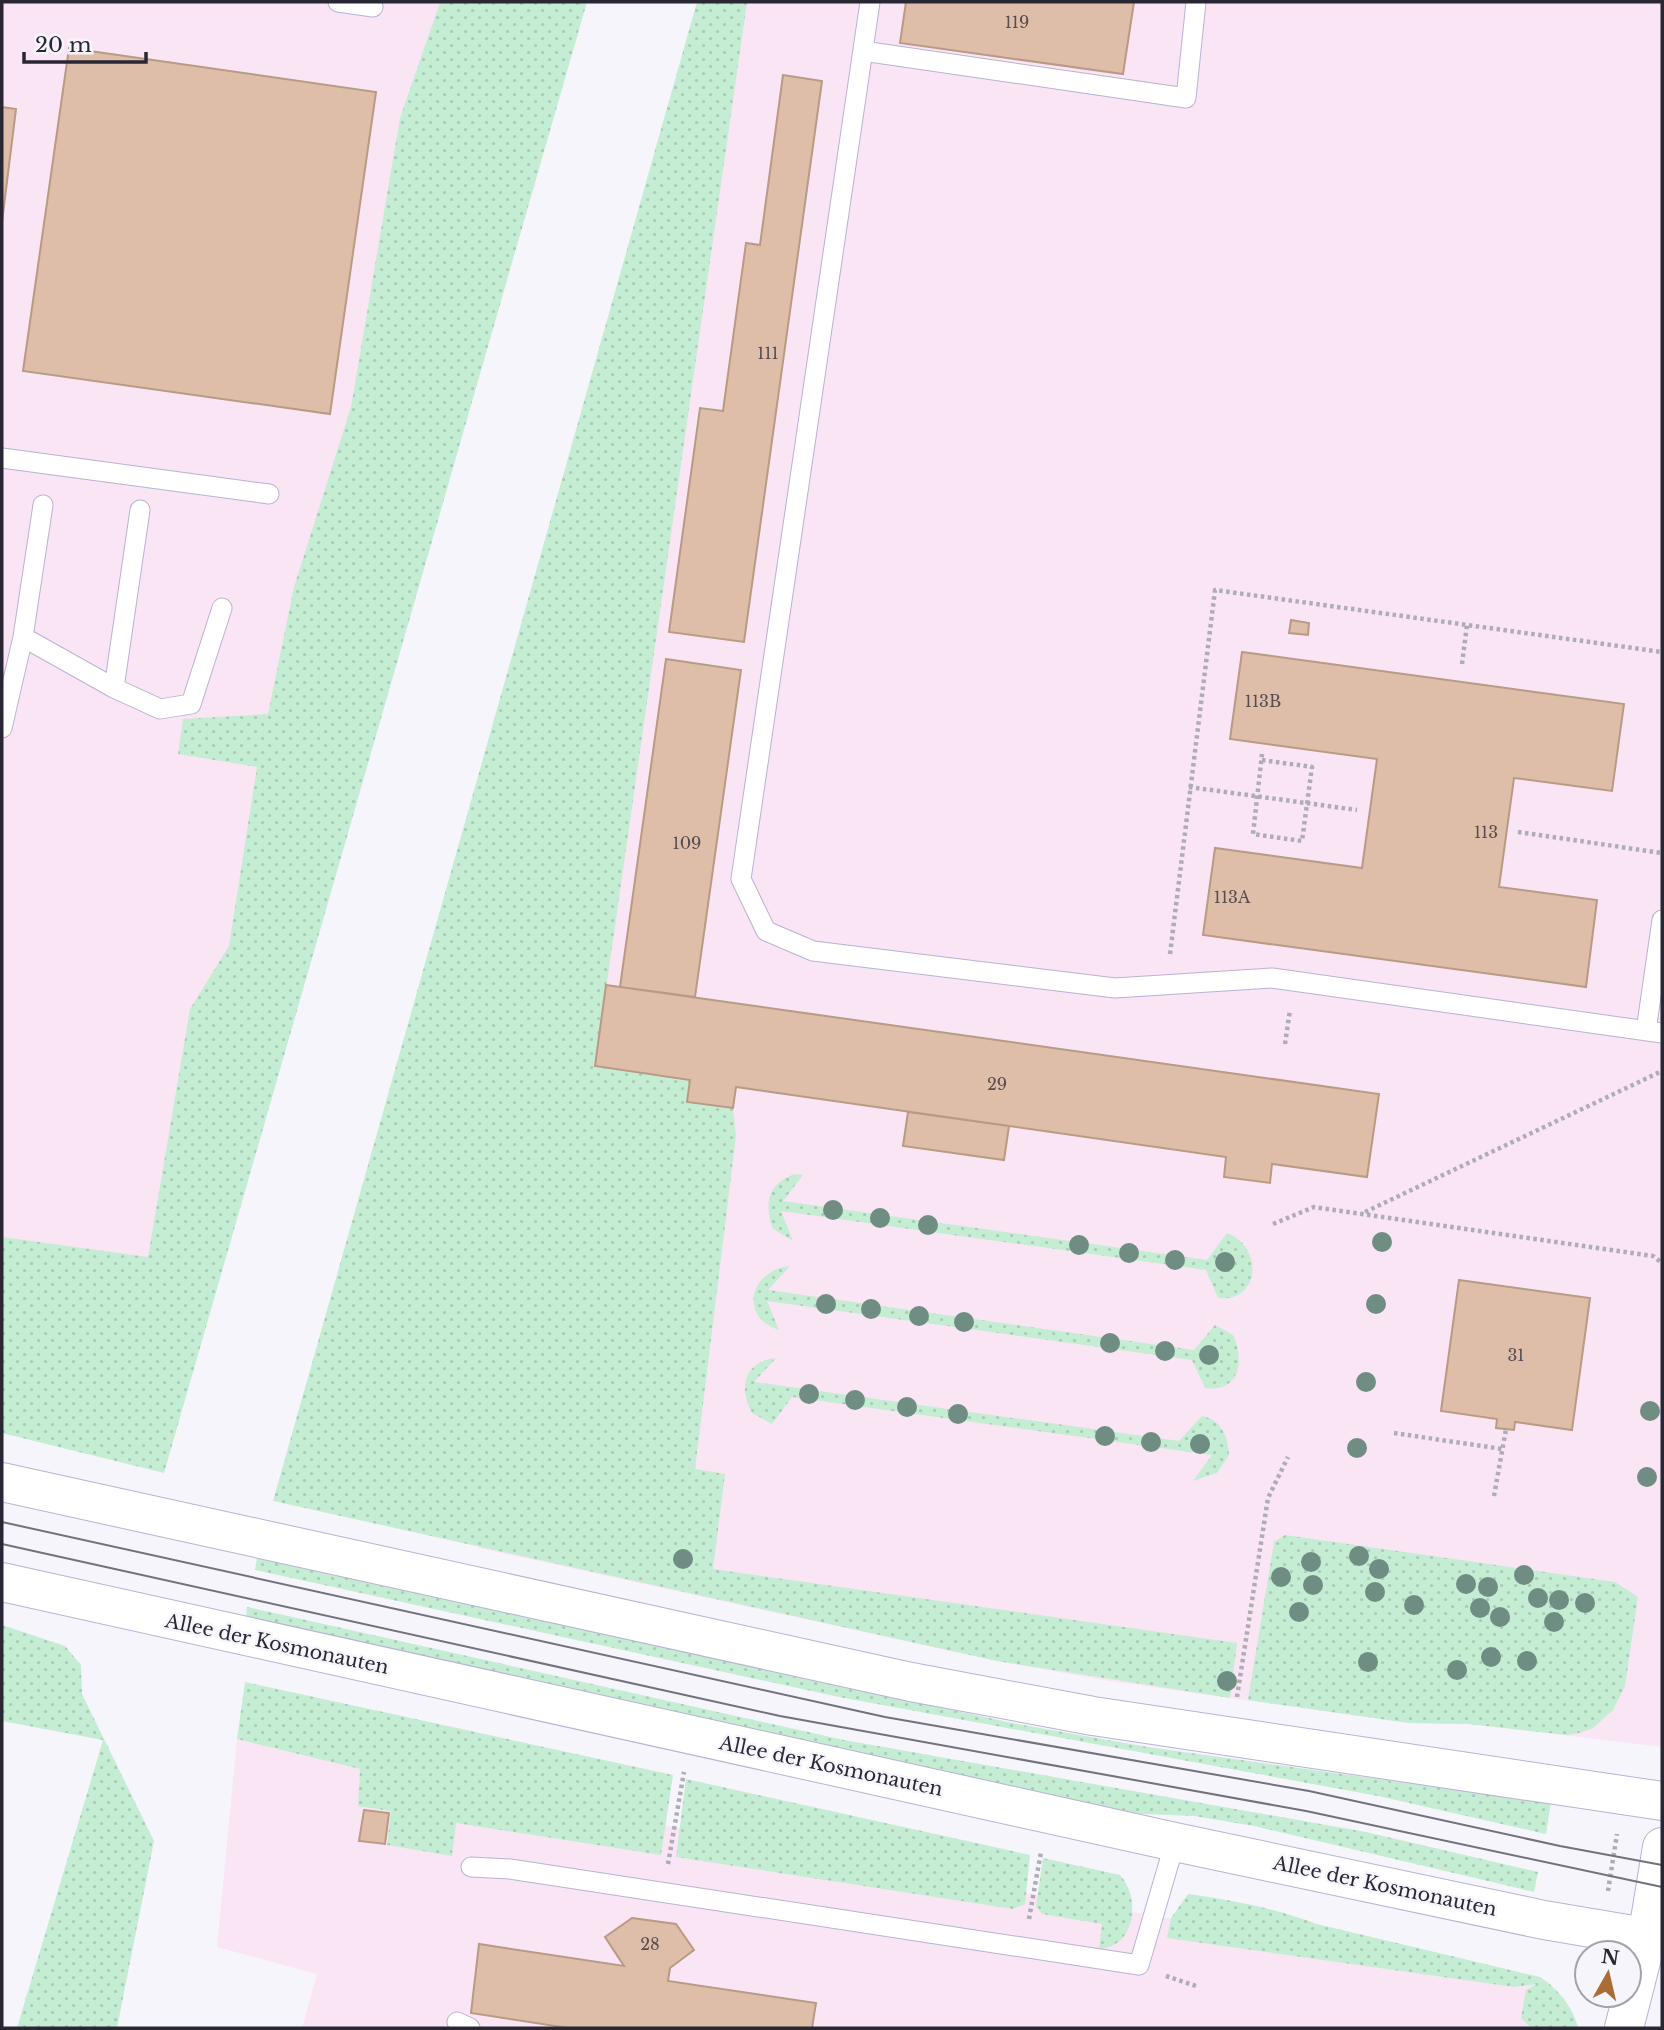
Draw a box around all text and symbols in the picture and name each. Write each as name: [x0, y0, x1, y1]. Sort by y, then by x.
house number: 119: [1005, 12, 1029, 32]
scale bar: [24, 21, 147, 65]
text: 20 m: [35, 32, 92, 58]
house number: 111: [757, 343, 779, 363]
house number: 113B: [1245, 691, 1281, 711]
house number: 113: [1474, 822, 1498, 842]
house number: 109: [673, 833, 701, 853]
house number: 113A: [1214, 887, 1251, 907]
house number: 29: [987, 1074, 1007, 1094]
house number: 31: [1508, 1345, 1525, 1365]
street label: Allee der Kosmonauten: [162, 1609, 391, 1679]
street label: Allee der Kosmonauten: [716, 1731, 945, 1801]
street label: Allee der Kosmonauten: [1270, 1851, 1499, 1921]
house number: 28: [640, 1934, 660, 1954]
north arrow: [1573, 1939, 1643, 2009]
text: N: [1600, 1945, 1621, 1970]

